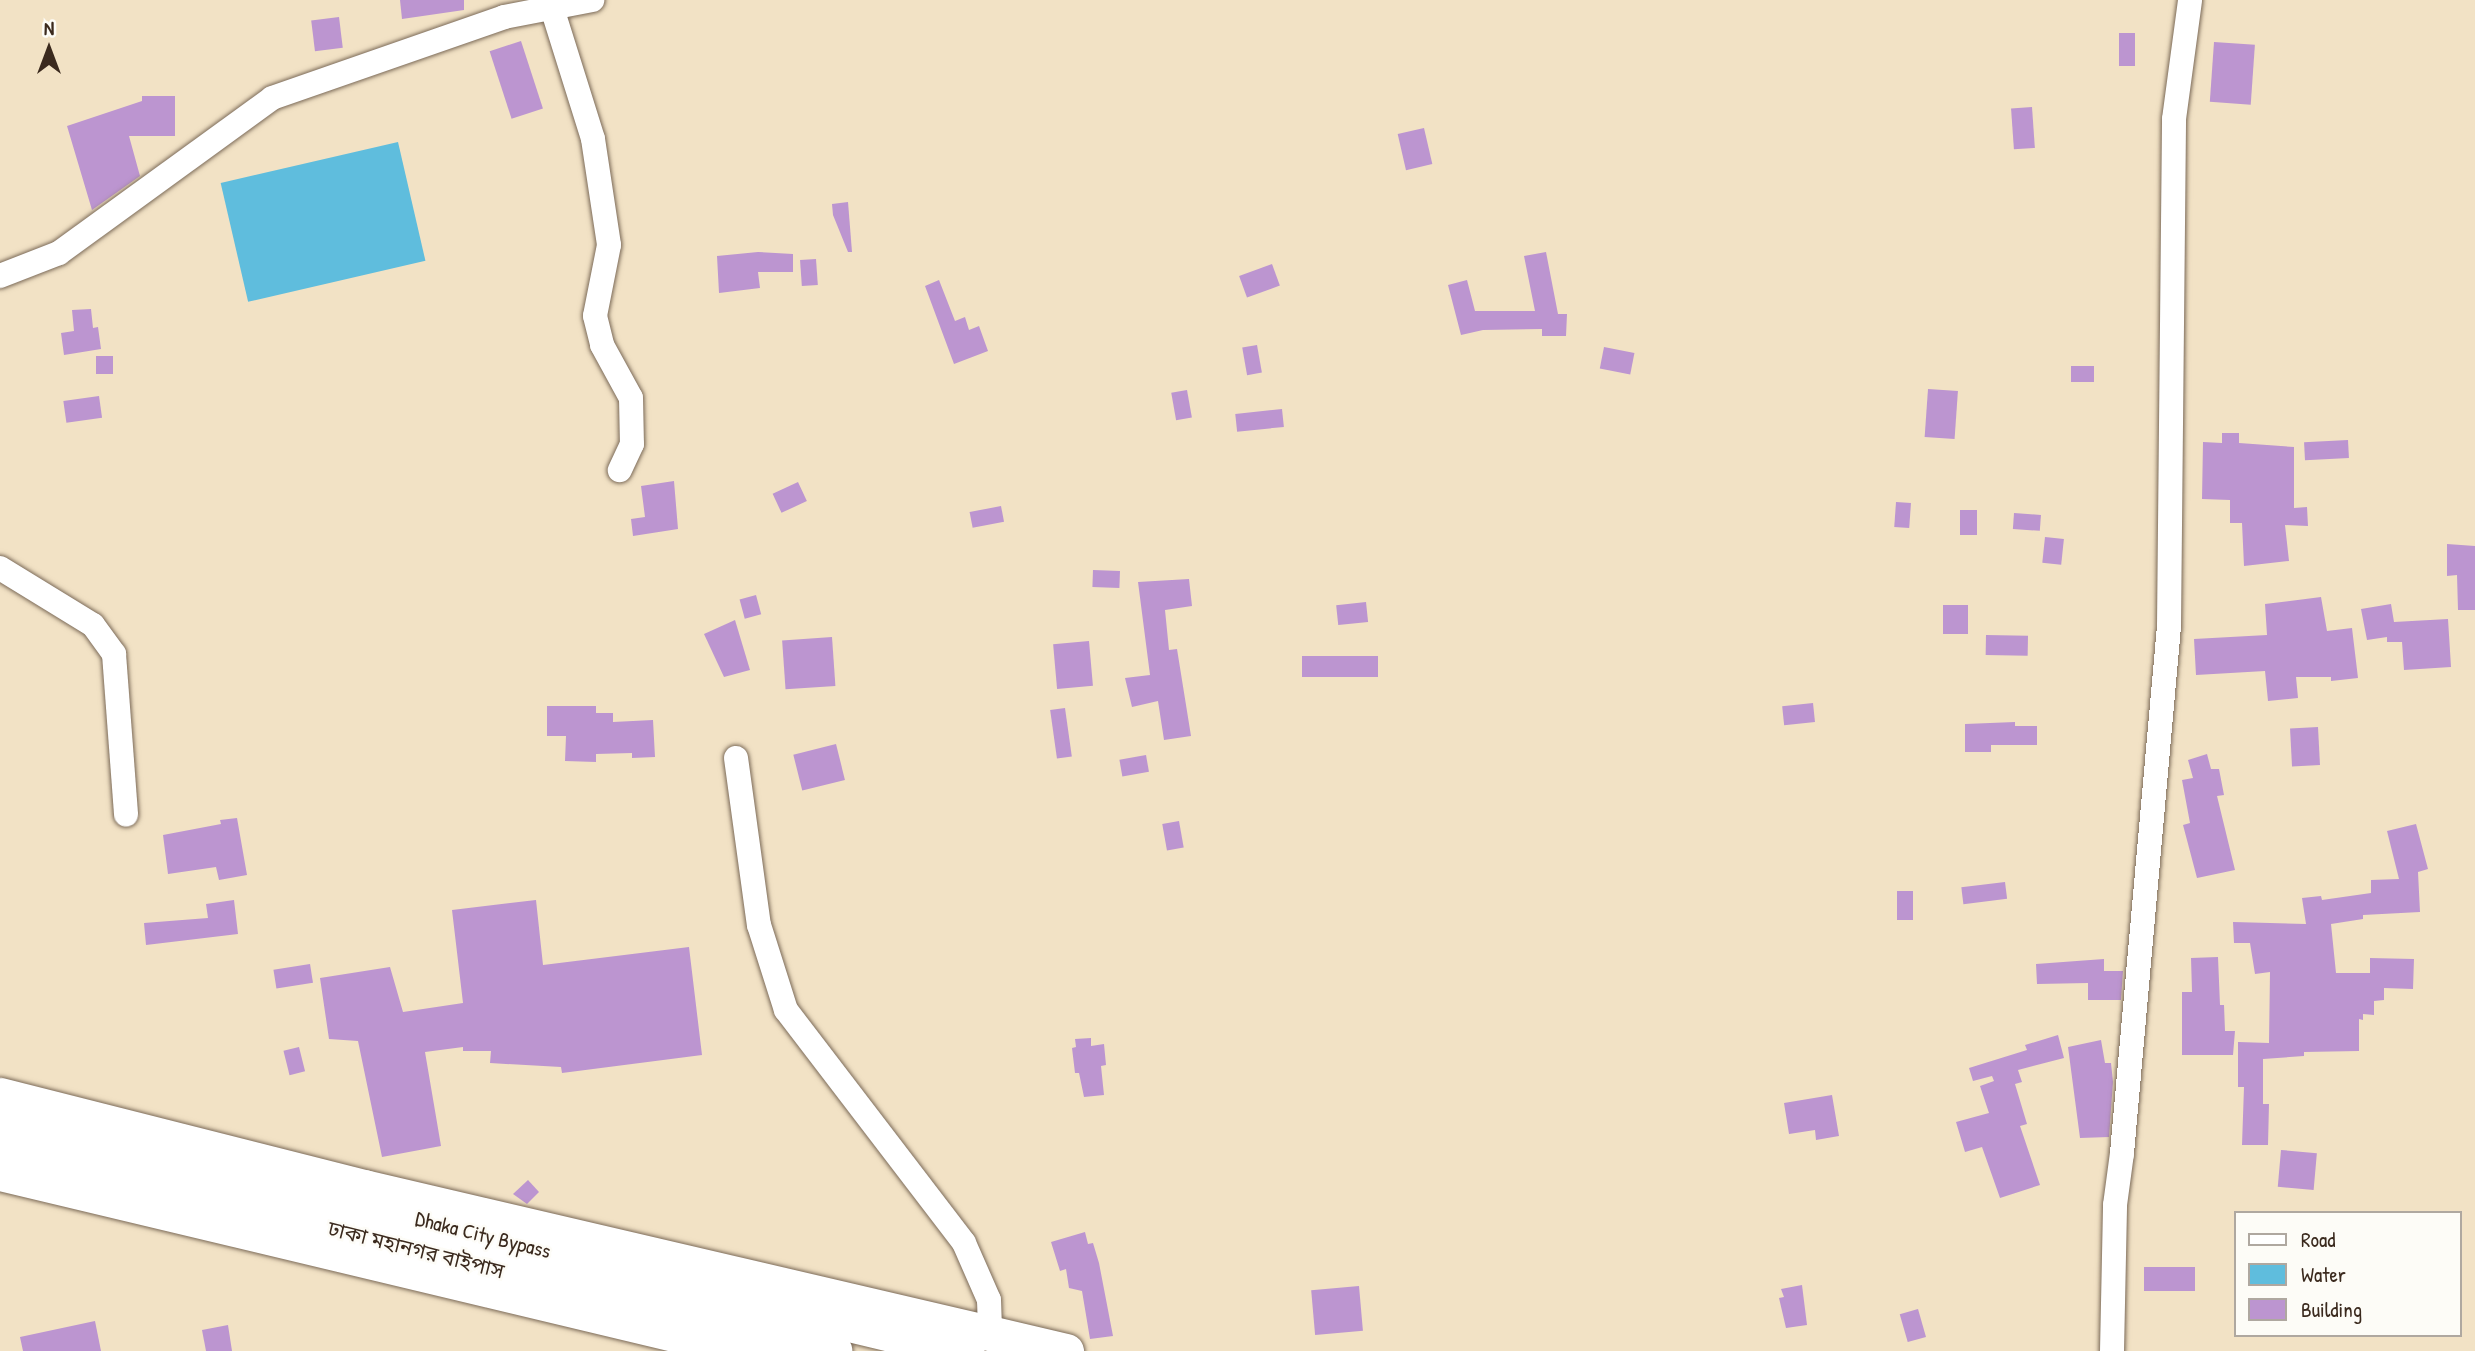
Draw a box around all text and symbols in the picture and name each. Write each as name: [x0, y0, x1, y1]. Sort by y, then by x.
north arrow: [14, 14, 84, 84]
text: N: [44, 15, 54, 41]
street label: Dhaka City Bypass: [413, 1206, 553, 1264]
legend: [2234, 1211, 2461, 1337]
street label: ঢাকা মহানগর বাইপাস: [325, 1216, 507, 1284]
text: Road: [2301, 1225, 2335, 1254]
text: Water: [2301, 1260, 2346, 1289]
text: Building: [2301, 1295, 2362, 1324]

